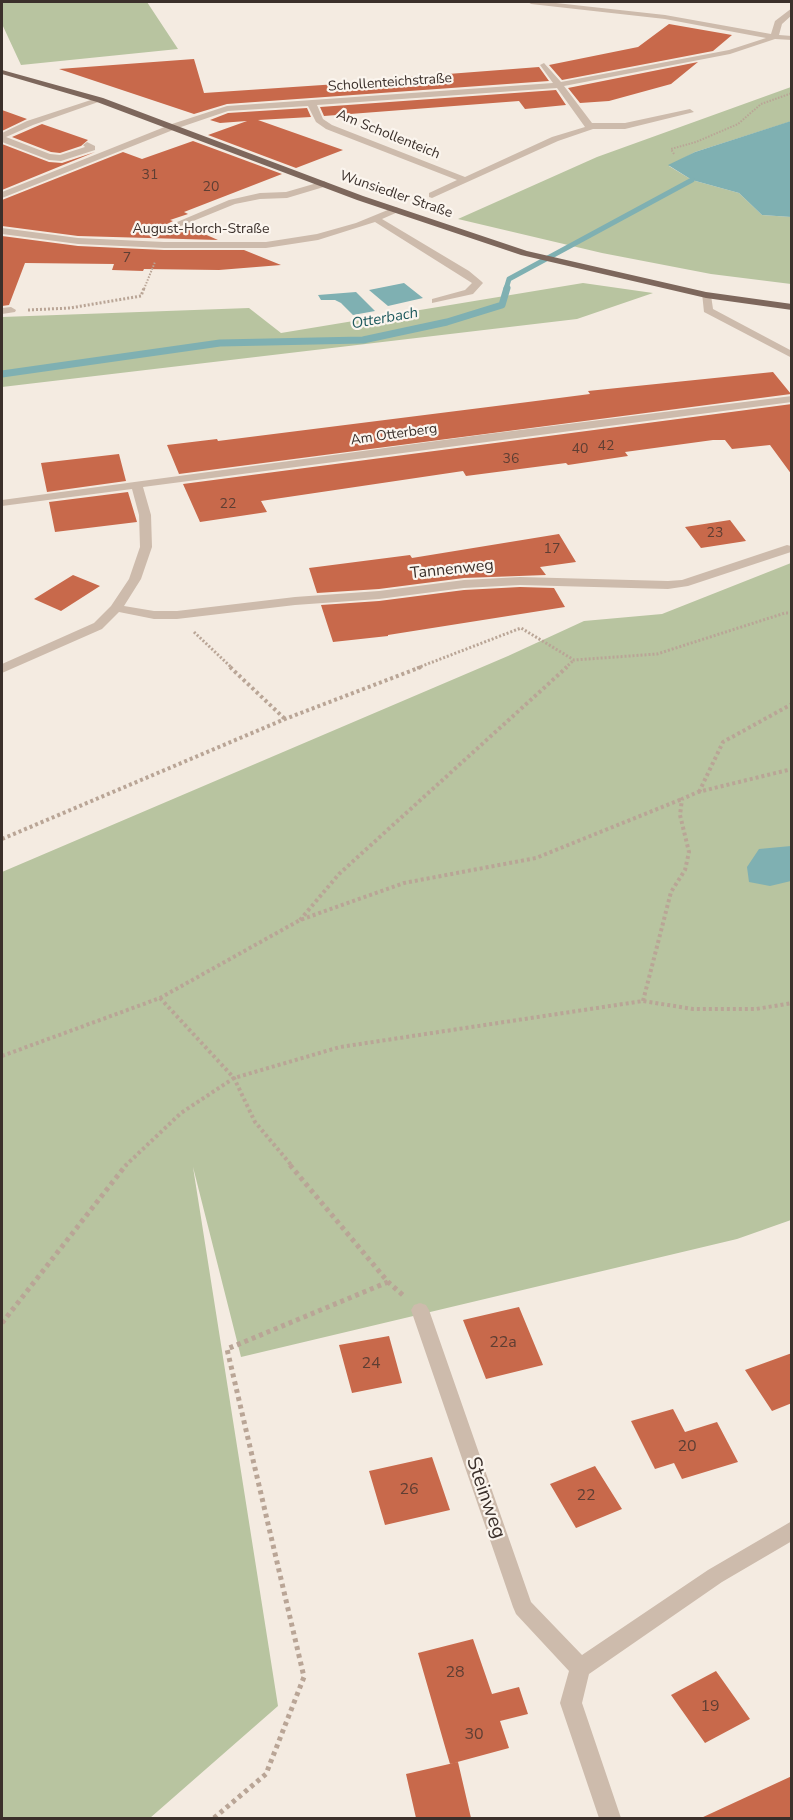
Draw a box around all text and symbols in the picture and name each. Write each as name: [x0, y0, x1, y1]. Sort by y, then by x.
street label: Schollenteichstraße: [327, 70, 453, 96]
street label: Am Schollenteich: [334, 107, 442, 163]
house number: 31: [142, 168, 158, 184]
street label: Wunsiedler Straße: [337, 168, 455, 222]
house number: 20: [203, 180, 219, 196]
street label: August-Horch-Straße: [133, 222, 269, 238]
house number: 7: [123, 251, 131, 267]
water label: Otterbach: [350, 304, 420, 334]
street label: Am Otterberg: [350, 421, 438, 449]
house number: 42: [598, 439, 614, 455]
house number: 40: [572, 442, 588, 458]
house number: 36: [503, 452, 519, 468]
house number: 22: [220, 497, 236, 513]
house number: 23: [707, 526, 723, 542]
house number: 17: [544, 542, 560, 558]
street label: Tannenweg: [409, 556, 495, 584]
house number: 22a: [489, 1333, 517, 1353]
house number: 24: [361, 1354, 381, 1374]
house number: 20: [677, 1437, 697, 1457]
street label: Steinweg: [460, 1454, 510, 1542]
house number: 26: [399, 1480, 419, 1500]
house number: 22: [576, 1486, 596, 1506]
house number: 28: [445, 1663, 465, 1683]
house number: 19: [700, 1697, 720, 1717]
house number: 30: [464, 1725, 484, 1745]

